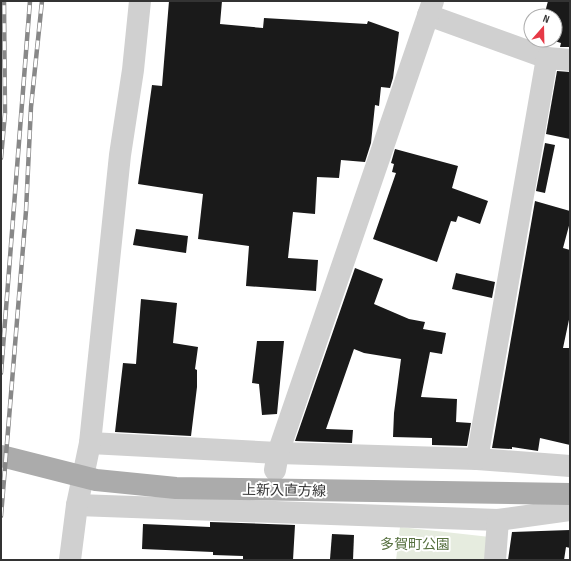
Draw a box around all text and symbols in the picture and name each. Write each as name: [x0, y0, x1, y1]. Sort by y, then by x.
north arrow: [523, 8, 563, 48]
text: N: [541, 12, 551, 26]
street label: 上新入直方線: [242, 481, 326, 500]
park label: 多賀町公園: [380, 536, 450, 553]

